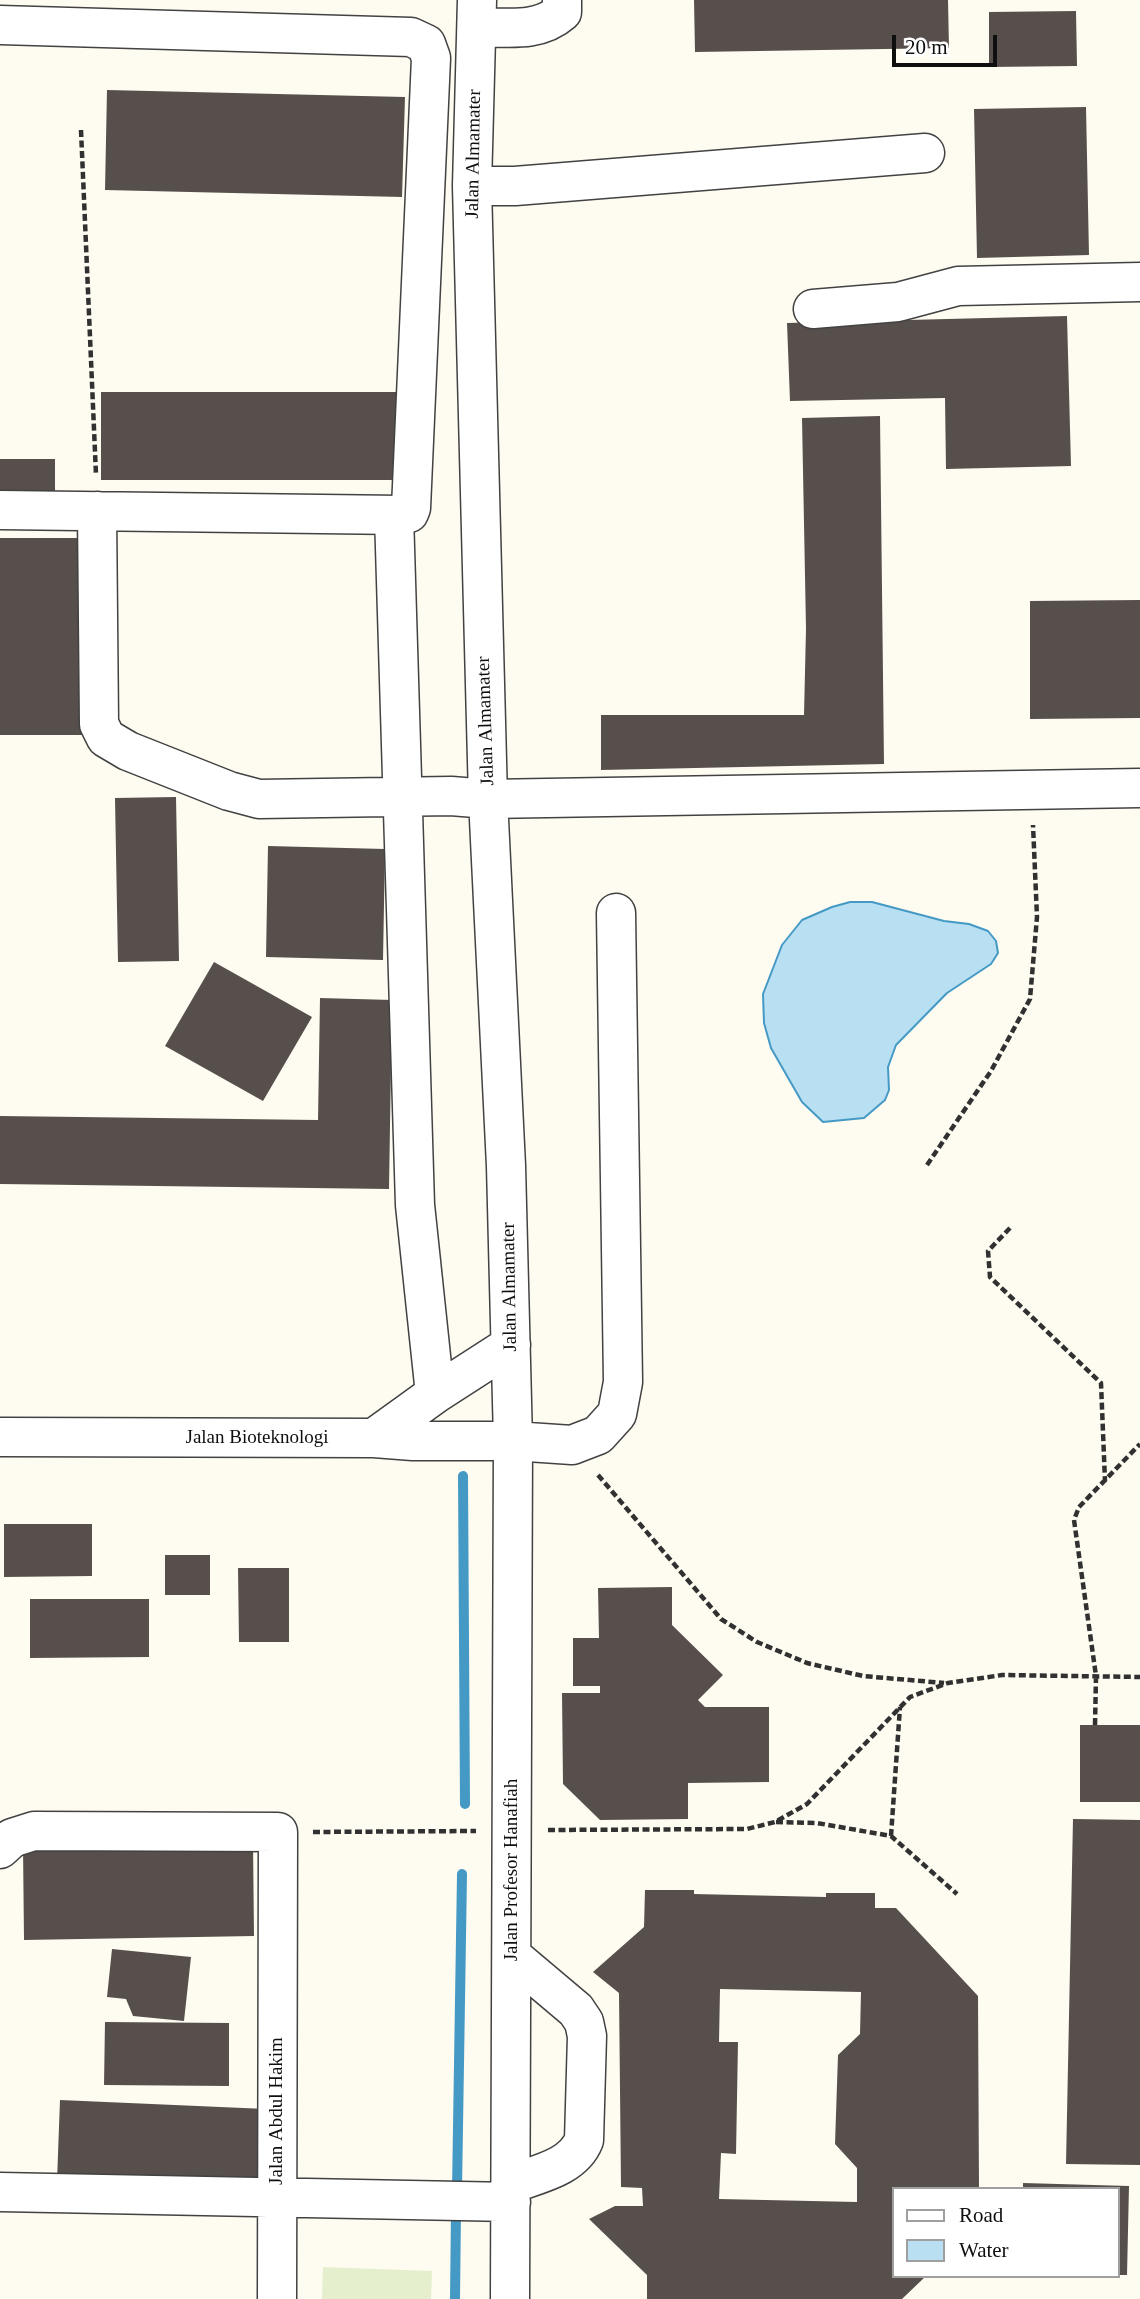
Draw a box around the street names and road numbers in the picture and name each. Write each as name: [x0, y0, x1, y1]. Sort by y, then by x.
street label: Jalan Almamater: [461, 89, 487, 219]
street label: Jalan Almamater: [472, 656, 500, 786]
street label: Jalan Almamater: [497, 1222, 523, 1352]
street label: Jalan Bioteknologi: [185, 1427, 329, 1449]
street label: Jalan Profesor Hanafiah: [501, 1779, 523, 1961]
street label: Jalan Abdul Hakim: [266, 2037, 288, 2185]

